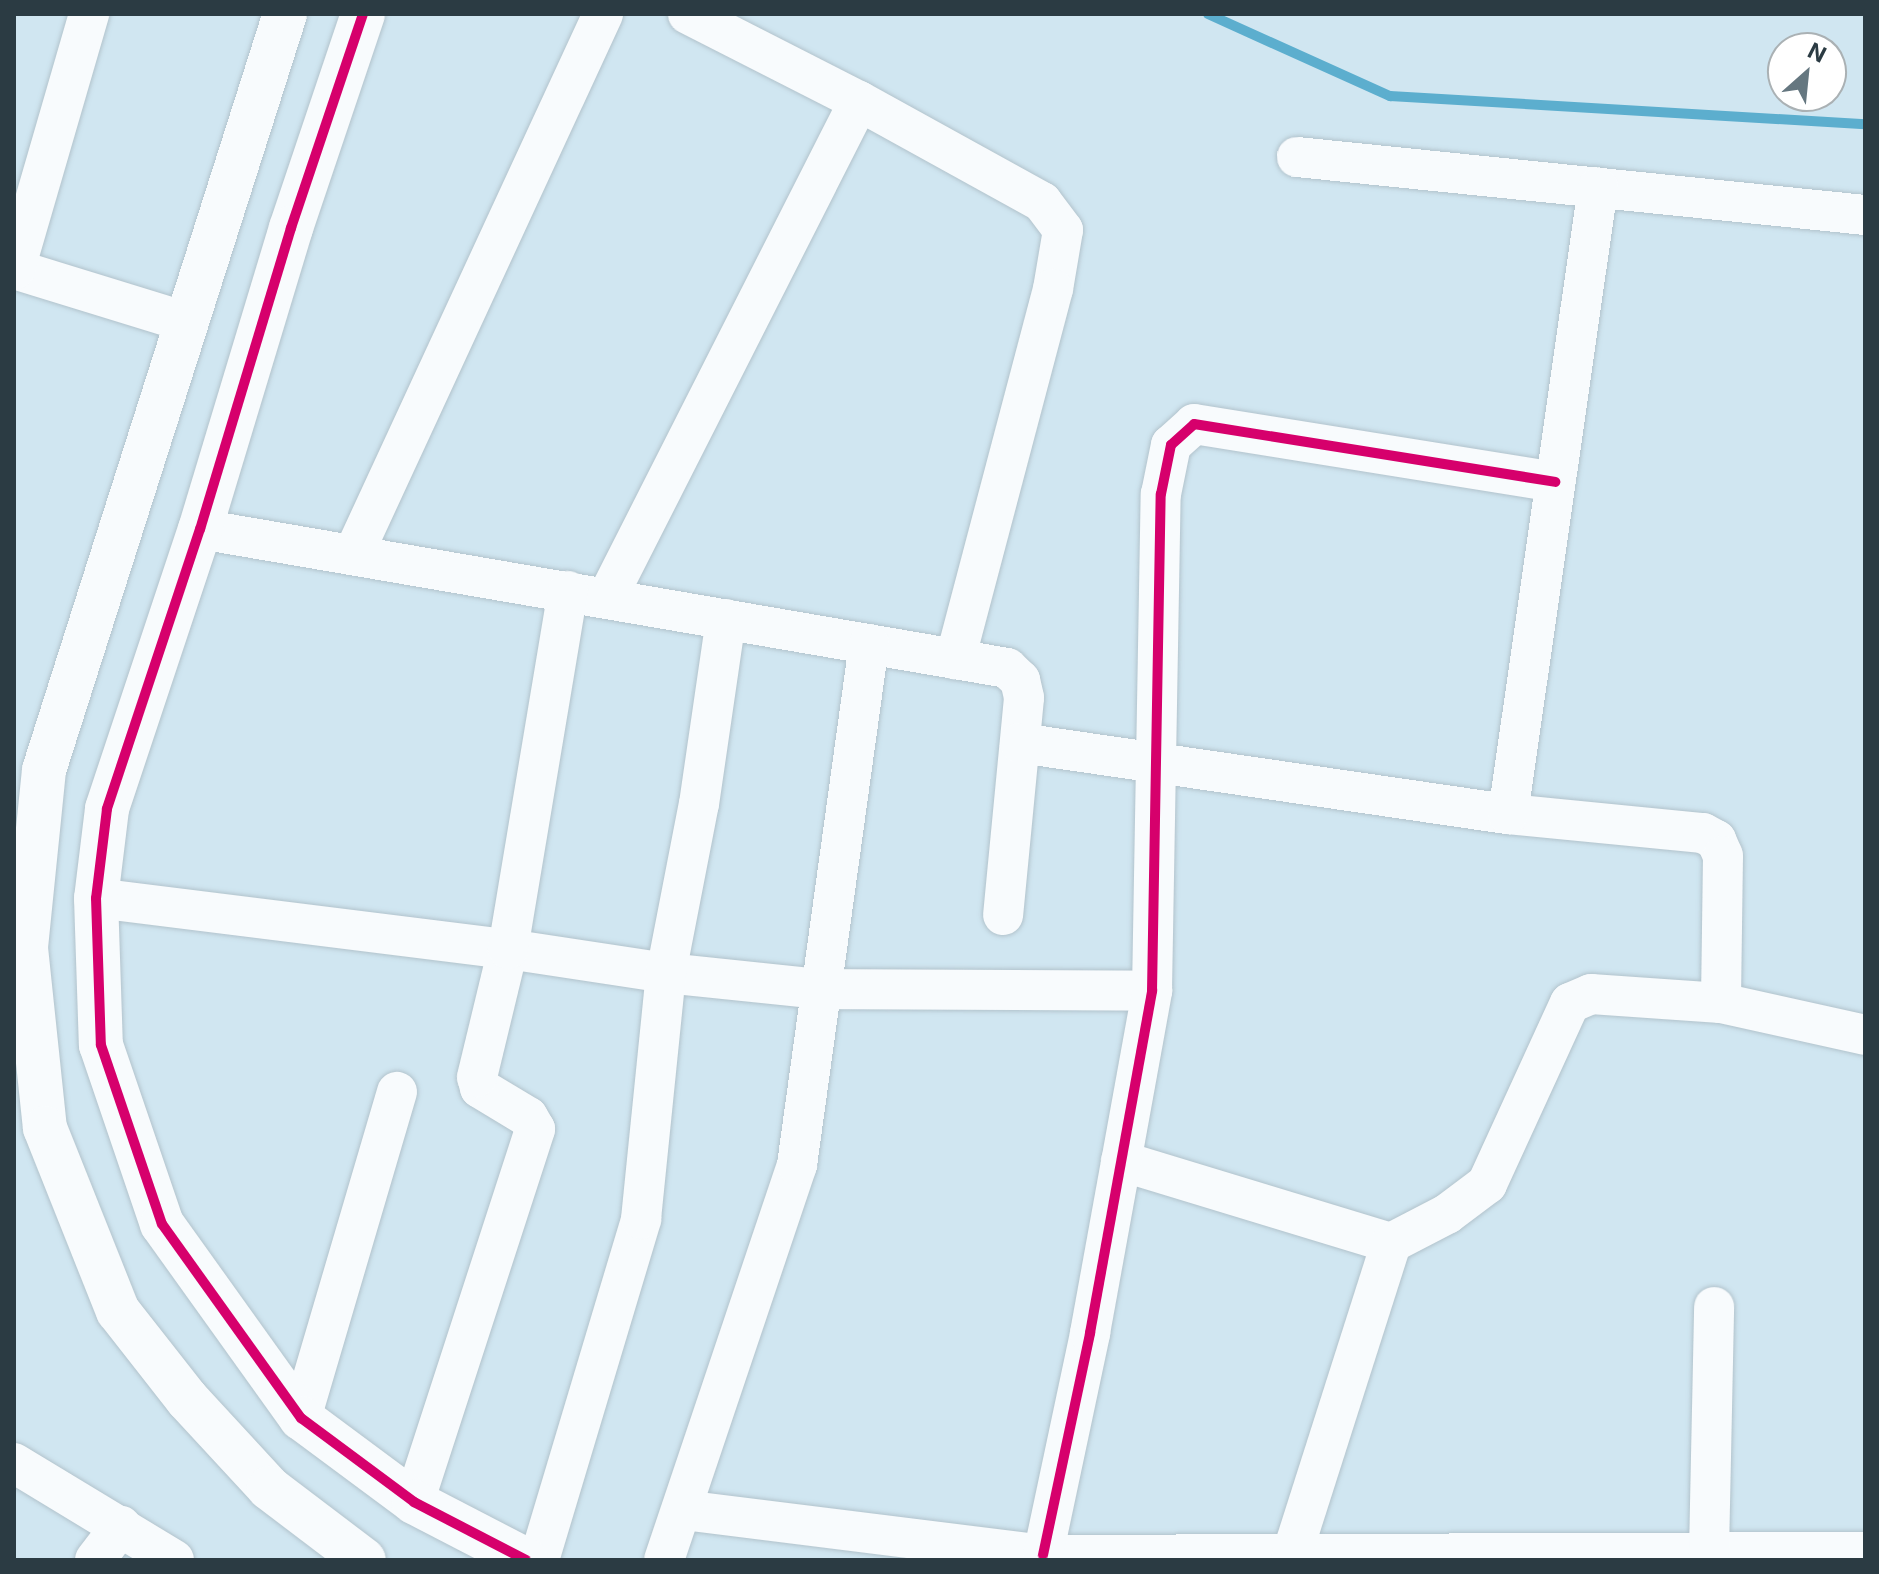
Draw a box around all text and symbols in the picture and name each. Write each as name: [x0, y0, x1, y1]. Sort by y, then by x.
north arrow: [1767, 32, 1847, 112]
text: N: [1804, 37, 1830, 68]

